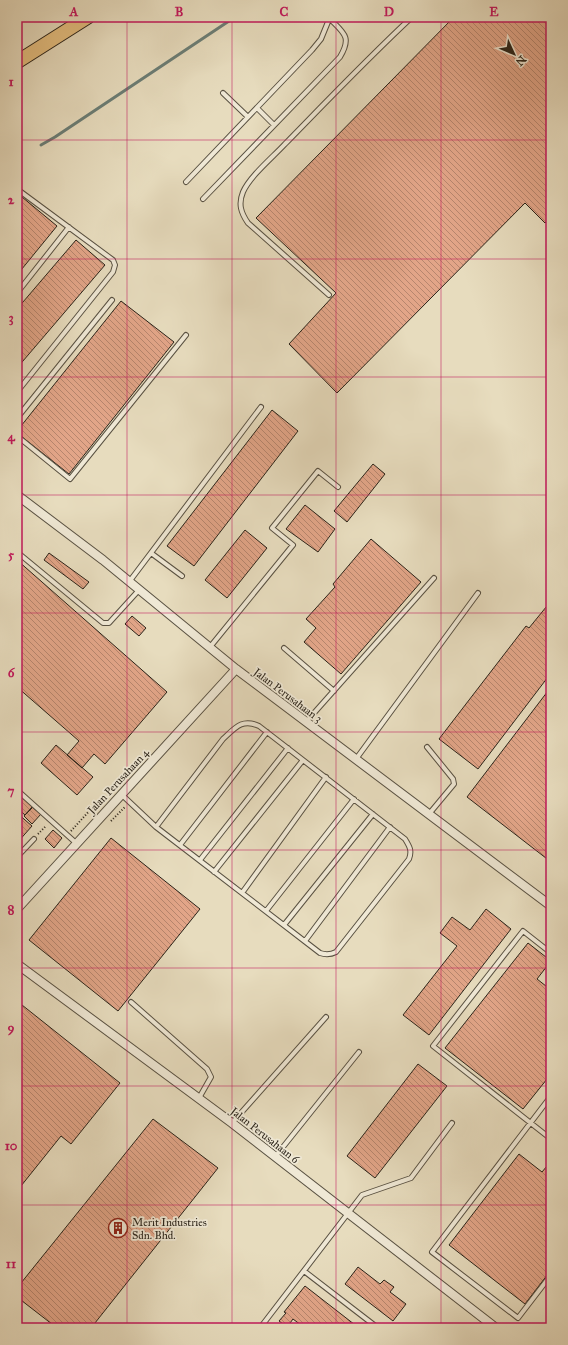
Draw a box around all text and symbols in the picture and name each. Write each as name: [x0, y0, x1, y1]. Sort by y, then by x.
text: A: [69, 4, 79, 20]
text: B: [175, 4, 184, 20]
text: C: [280, 4, 289, 20]
text: D: [384, 4, 394, 20]
text: E: [489, 4, 499, 20]
north arrow: [494, 34, 534, 74]
text: N: [512, 53, 529, 69]
text: 1: [8, 74, 14, 90]
text: 2: [8, 192, 15, 208]
text: 3: [8, 310, 14, 326]
text: 4: [7, 429, 15, 445]
text: 5: [8, 547, 15, 563]
text: 6: [8, 665, 16, 681]
street label: Jalan Perusahaan 3: [250, 665, 324, 726]
street label: Jalan Perusahaan 4: [84, 746, 153, 818]
text: 7: [8, 783, 15, 799]
text: 8: [8, 902, 15, 918]
text: 9: [8, 1020, 15, 1036]
street label: Jalan Perusahaan 6: [226, 1104, 302, 1167]
text: 10: [5, 1138, 18, 1154]
place label: Merit Industries Sdn. Bhd.: [132, 1216, 207, 1242]
building icon: Merit Industries Sdn. Bhd.: [107, 1217, 129, 1239]
text: 11: [6, 1256, 16, 1272]

